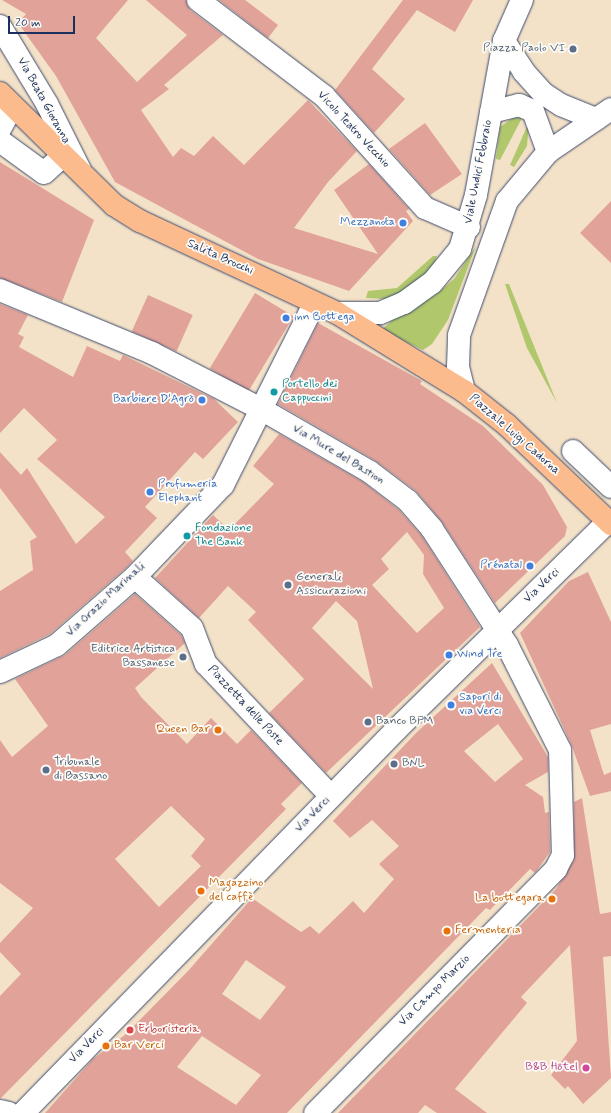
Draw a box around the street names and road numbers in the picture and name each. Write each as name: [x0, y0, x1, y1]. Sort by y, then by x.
street label: Via Beata Giovanna: [13, 55, 73, 147]
street label: Vicolo Teatro Vecchio: [314, 88, 392, 172]
street label: Viale Undici Febbraio: [462, 119, 496, 225]
street label: Salita Brocchi: [185, 237, 255, 279]
street label: Piazzale Luigi Cadorna: [465, 391, 563, 479]
street label: Via Mure del Bastion: [290, 422, 386, 488]
street label: Via Orazio Marinali: [63, 559, 149, 641]
street label: Via Verci: [521, 565, 563, 607]
street label: Piazzetta delle Poste: [204, 663, 286, 749]
street label: Via Verci: [292, 794, 334, 836]
street label: Via Campo Marzio: [397, 953, 473, 1029]
street label: Via Verci: [66, 1025, 108, 1067]

